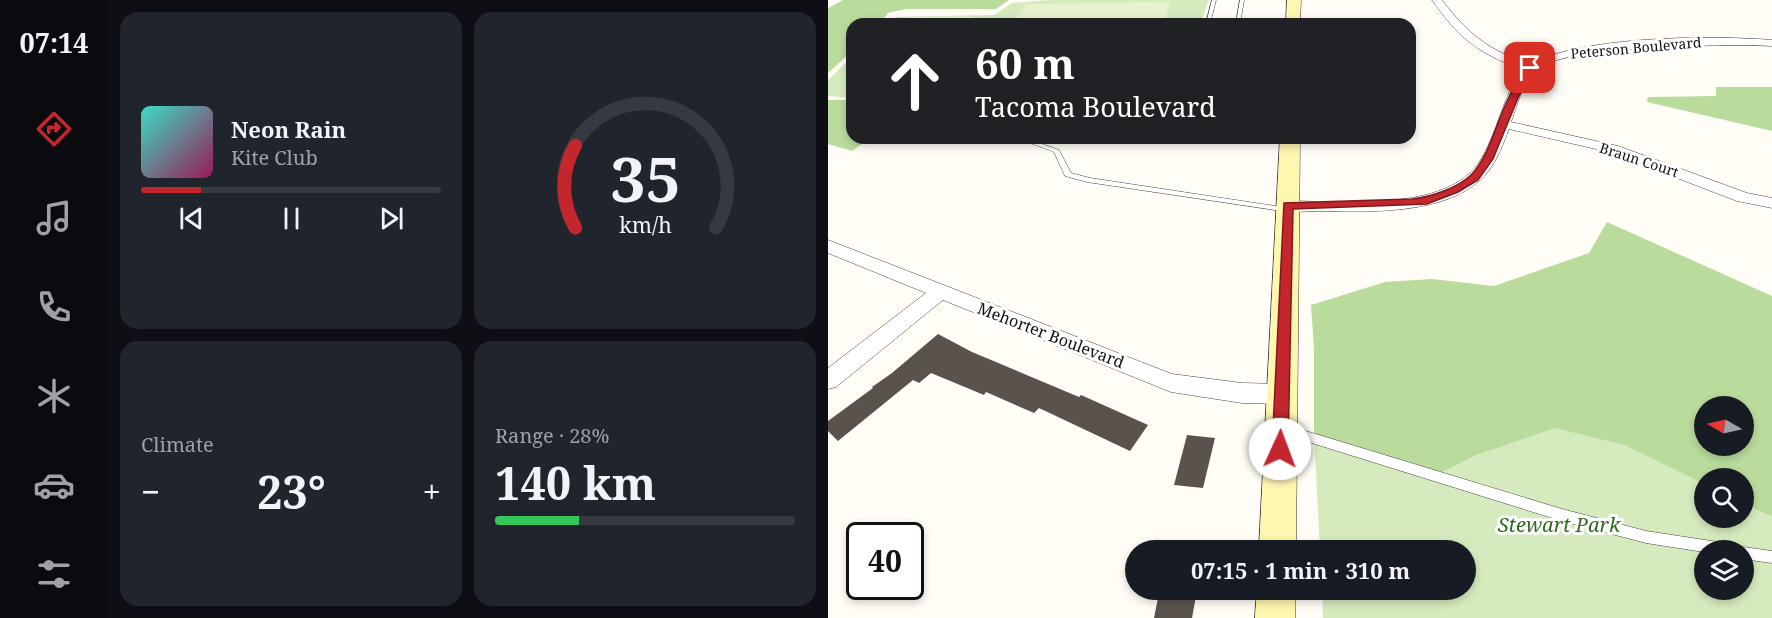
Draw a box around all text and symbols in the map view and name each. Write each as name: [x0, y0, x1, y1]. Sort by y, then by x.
text: 07:14: [19, 24, 89, 61]
street label: Peterson Boulevard: [1570, 32, 1703, 63]
text: 60 m: [975, 34, 1075, 91]
icon: ahead: [876, 42, 954, 120]
pin: [1504, 42, 1555, 93]
icon: arrive: [1513, 51, 1546, 84]
text: Tacoma Boulevard: [975, 88, 1216, 125]
icon: directions: [33, 108, 75, 150]
text: Neon Rain: [231, 114, 346, 144]
text: 35: [610, 135, 680, 220]
street label: Braun Court: [1597, 138, 1681, 181]
text: Kite Club: [231, 144, 318, 171]
icon: music: [33, 197, 75, 239]
icon: previous: [175, 202, 208, 235]
icon: pause: [275, 202, 308, 235]
icon: next: [375, 202, 408, 235]
text: km/h: [619, 210, 672, 239]
icon: phone: [33, 286, 75, 328]
street label: Mehorter Boulevard: [975, 297, 1128, 373]
icon: climate: [33, 375, 75, 417]
north arrow: [1694, 396, 1754, 456]
map controls: [1694, 396, 1754, 600]
position arrow: [1248, 417, 1312, 481]
text: Range · 28%: [495, 422, 609, 449]
text: Climate: [141, 431, 214, 458]
text: 140 km: [495, 452, 656, 513]
text: 23°: [257, 461, 326, 522]
icon: car: [33, 464, 75, 506]
button: search: [1694, 468, 1754, 528]
text: −: [141, 469, 160, 514]
text: +: [423, 469, 441, 514]
park label: Stewart Park: [1498, 511, 1621, 538]
speed limit sign: 40: [846, 522, 924, 600]
button: layers: [1694, 540, 1754, 600]
icon: filters: [33, 553, 75, 595]
text: 07:15 · 1 min · 310 m: [1191, 555, 1410, 585]

